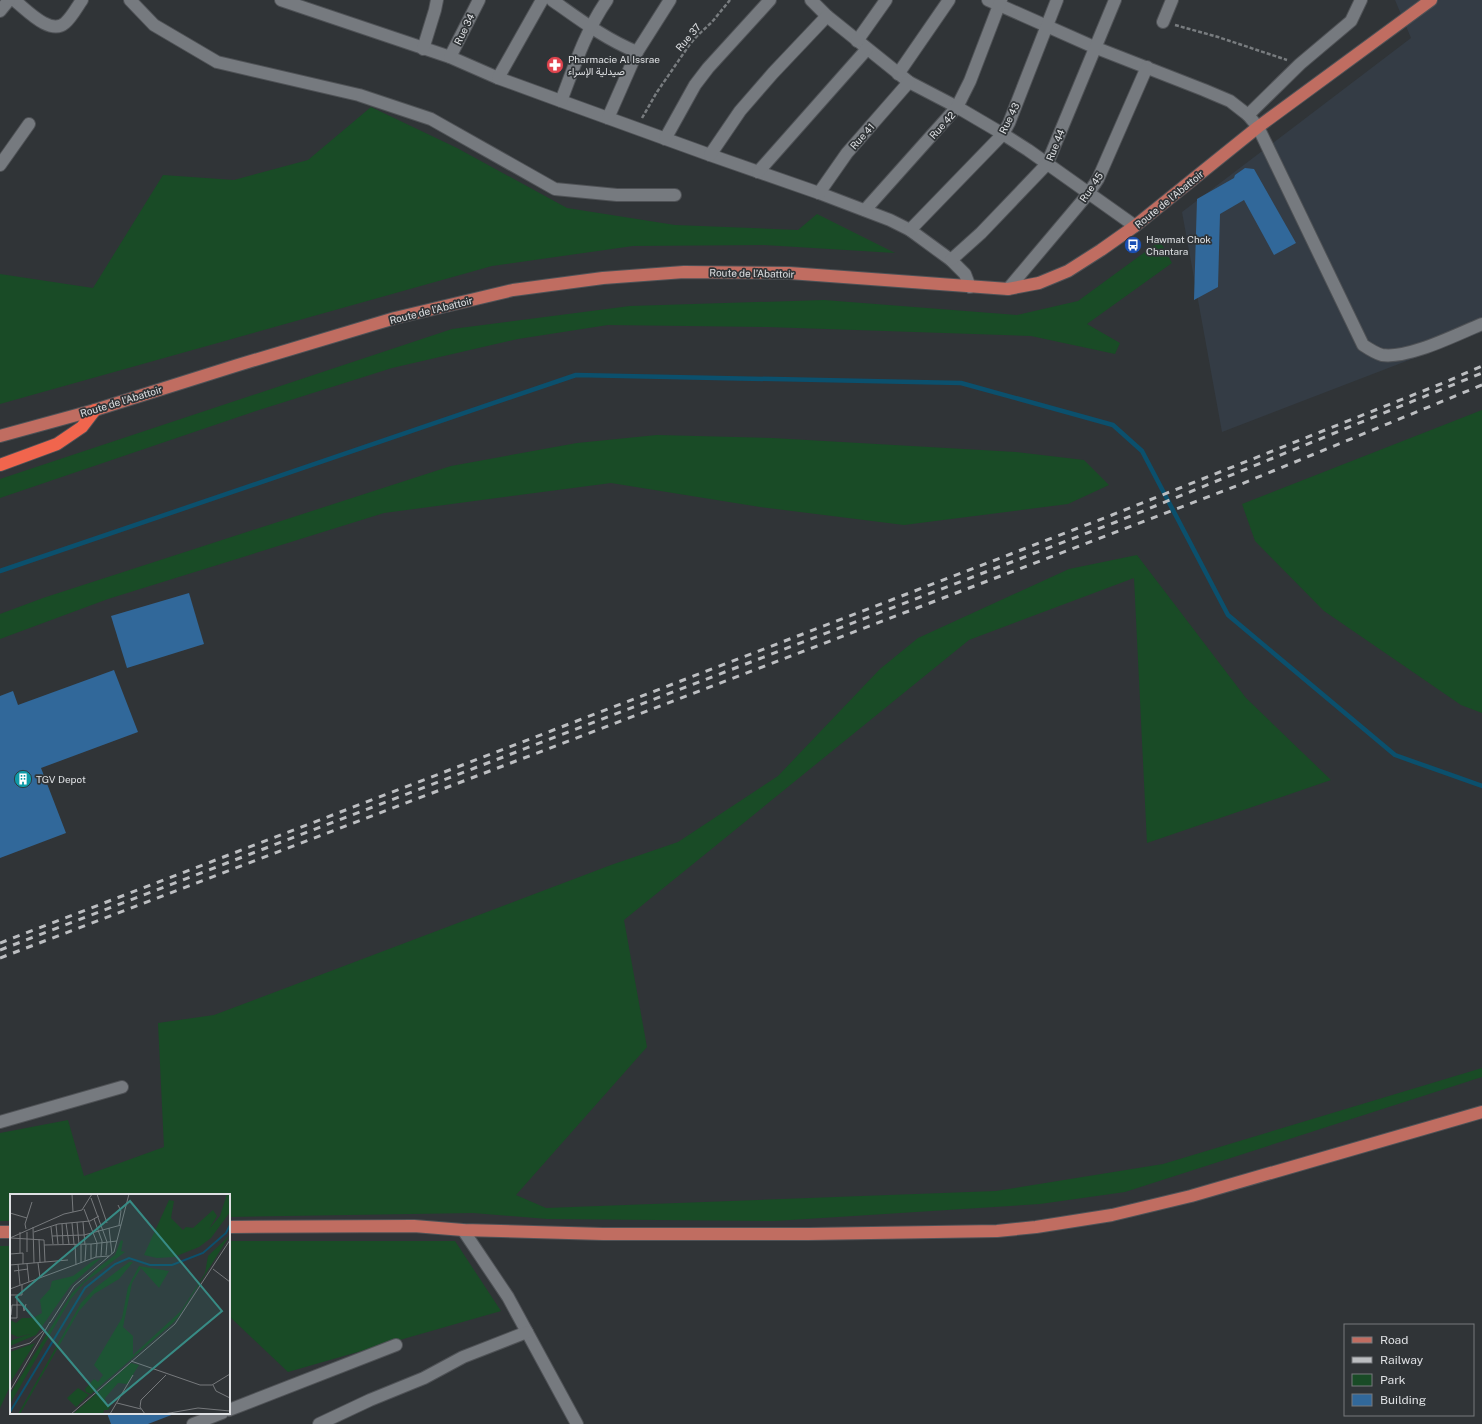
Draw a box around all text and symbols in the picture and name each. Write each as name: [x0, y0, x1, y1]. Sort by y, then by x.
street label: Rue 34: [451, 11, 477, 47]
street label: Rue 37: [673, 21, 703, 53]
place label: Pharmacie Al Issrae صيدلية الإسراء: [568, 53, 660, 78]
pharmacy icon: Pharmacie Al Issrae صيدلية الإسراء: [545, 55, 565, 75]
street label: Rue 43: [996, 100, 1022, 136]
street label: Rue 42: [927, 109, 957, 141]
street label: Rue 41: [847, 121, 877, 151]
street label: Rue 44: [1043, 127, 1067, 163]
street label: Route de l’Abattoir: [1132, 167, 1206, 230]
street label: Rue 45: [1077, 170, 1105, 204]
place label: Hawmat Chok Chantara: [1146, 233, 1211, 257]
bus stop icon: Hawmat Chok Chantara: [1123, 235, 1143, 255]
street label: Route de l’Abattoir: [709, 266, 795, 280]
street label: Route de l’Abattoir: [388, 294, 474, 326]
street label: Route de l’Abattoir: [79, 383, 164, 419]
building icon: TGV Depot: [13, 769, 33, 789]
place label: TGV Depot: [36, 773, 86, 785]
inset map: [10, 1194, 230, 1414]
legend: [1344, 1324, 1474, 1416]
text: Road: [1380, 1333, 1408, 1347]
text: Railway: [1380, 1353, 1424, 1367]
text: Park: [1380, 1373, 1406, 1387]
text: Building: [1380, 1393, 1426, 1407]

